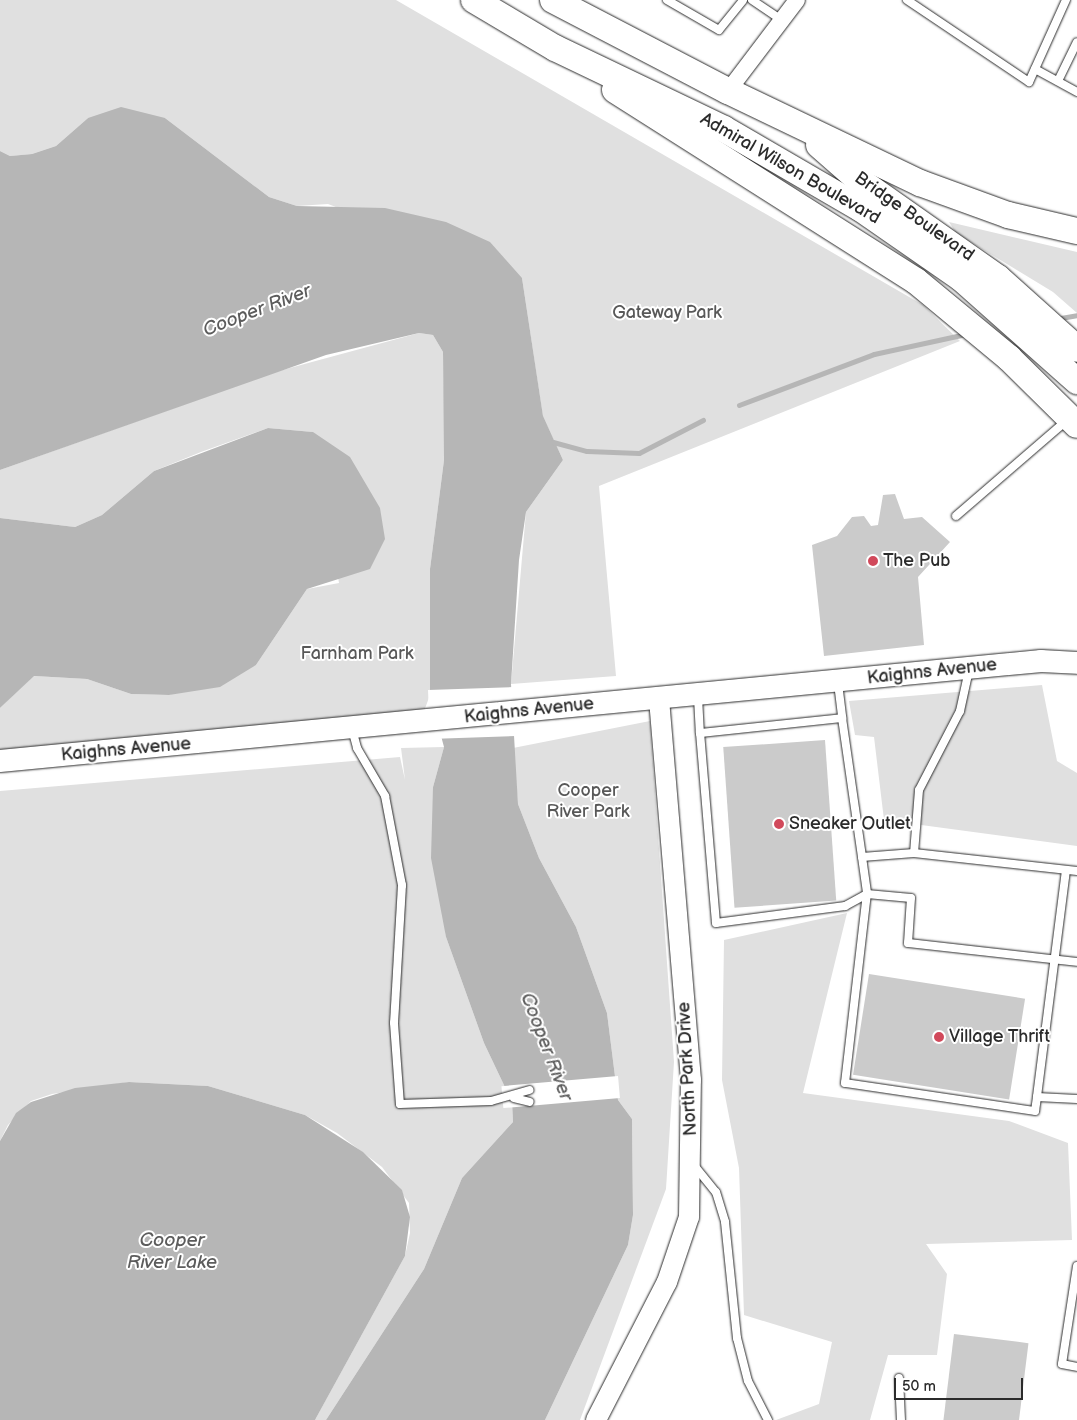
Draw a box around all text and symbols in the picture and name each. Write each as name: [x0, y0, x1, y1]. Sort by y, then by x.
street label: Admiral Wilson Boulevard: [696, 108, 884, 230]
street label: Bridge Boulevard: [850, 168, 978, 266]
water label: Cooper River: [200, 280, 314, 342]
park label: Gateway Park: [612, 302, 722, 324]
place label: The Pub: [883, 550, 950, 572]
marker: The Pub: [867, 555, 879, 567]
park label: Farnham Park: [300, 643, 414, 665]
street label: Kaighns Avenue: [866, 654, 998, 690]
street label: Kaighns Avenue: [463, 693, 595, 729]
street label: Kaighns Avenue: [60, 734, 192, 766]
park label: Cooper River Park: [547, 781, 629, 824]
place label: Sneaker Outlet: [789, 813, 911, 835]
marker: Sneaker Outlet: [773, 818, 785, 830]
water label: Cooper River: [515, 990, 577, 1104]
street label: North Park Drive: [674, 1001, 702, 1137]
place label: Village Thrift: [949, 1026, 1050, 1048]
marker: Village Thrift: [933, 1031, 945, 1043]
water label: Cooper River Lake: [127, 1230, 217, 1274]
scale bar: [897, 1368, 1026, 1400]
text: 50 m: [902, 1377, 936, 1396]

